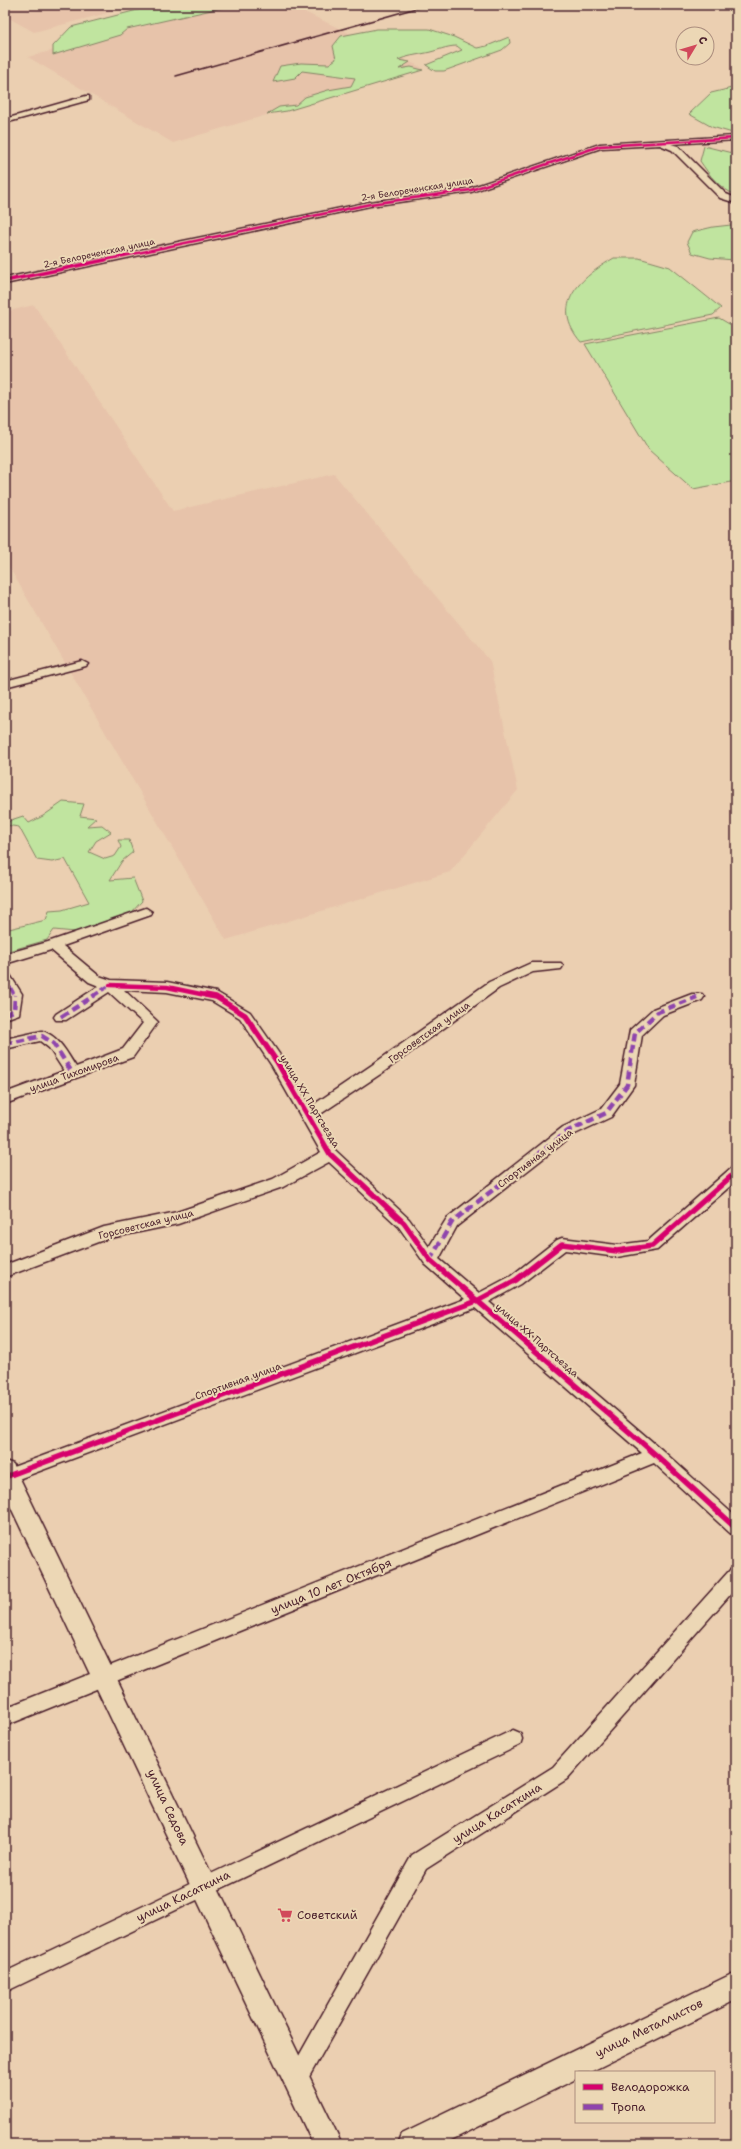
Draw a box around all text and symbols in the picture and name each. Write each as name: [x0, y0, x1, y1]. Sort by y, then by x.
north arrow: [675, 26, 715, 66]
text: С: [694, 33, 711, 48]
street label: 2-я Белореченская улица: [360, 174, 474, 204]
street label: 2-я Белореченская улица: [42, 235, 156, 271]
street label: Горсоветская улица: [386, 998, 473, 1066]
street label: улица Тихомирова: [28, 1051, 121, 1095]
street label: улица XX Партсъезда: [277, 1052, 343, 1151]
street label: Спортивная улица: [495, 1125, 576, 1191]
street label: Горсоветская улица: [97, 1206, 196, 1242]
street label: улица XX Партсъезда: [493, 1300, 582, 1380]
street label: Спортивная улица: [193, 1359, 284, 1403]
street label: улица 10 лет Октября: [268, 1554, 394, 1618]
street label: улица Седова: [143, 1766, 193, 1848]
street label: улица Касаткина: [449, 1779, 545, 1847]
street label: улица Касаткина: [133, 1866, 233, 1926]
supermarket icon: Советский: [276, 1906, 294, 1924]
place label: Советский: [297, 1907, 358, 1923]
street label: улица Металлистов: [592, 1995, 706, 2061]
legend: [575, 2071, 715, 2123]
text: Велодорожка: [611, 2079, 690, 2095]
text: Тропа: [611, 2099, 646, 2115]

